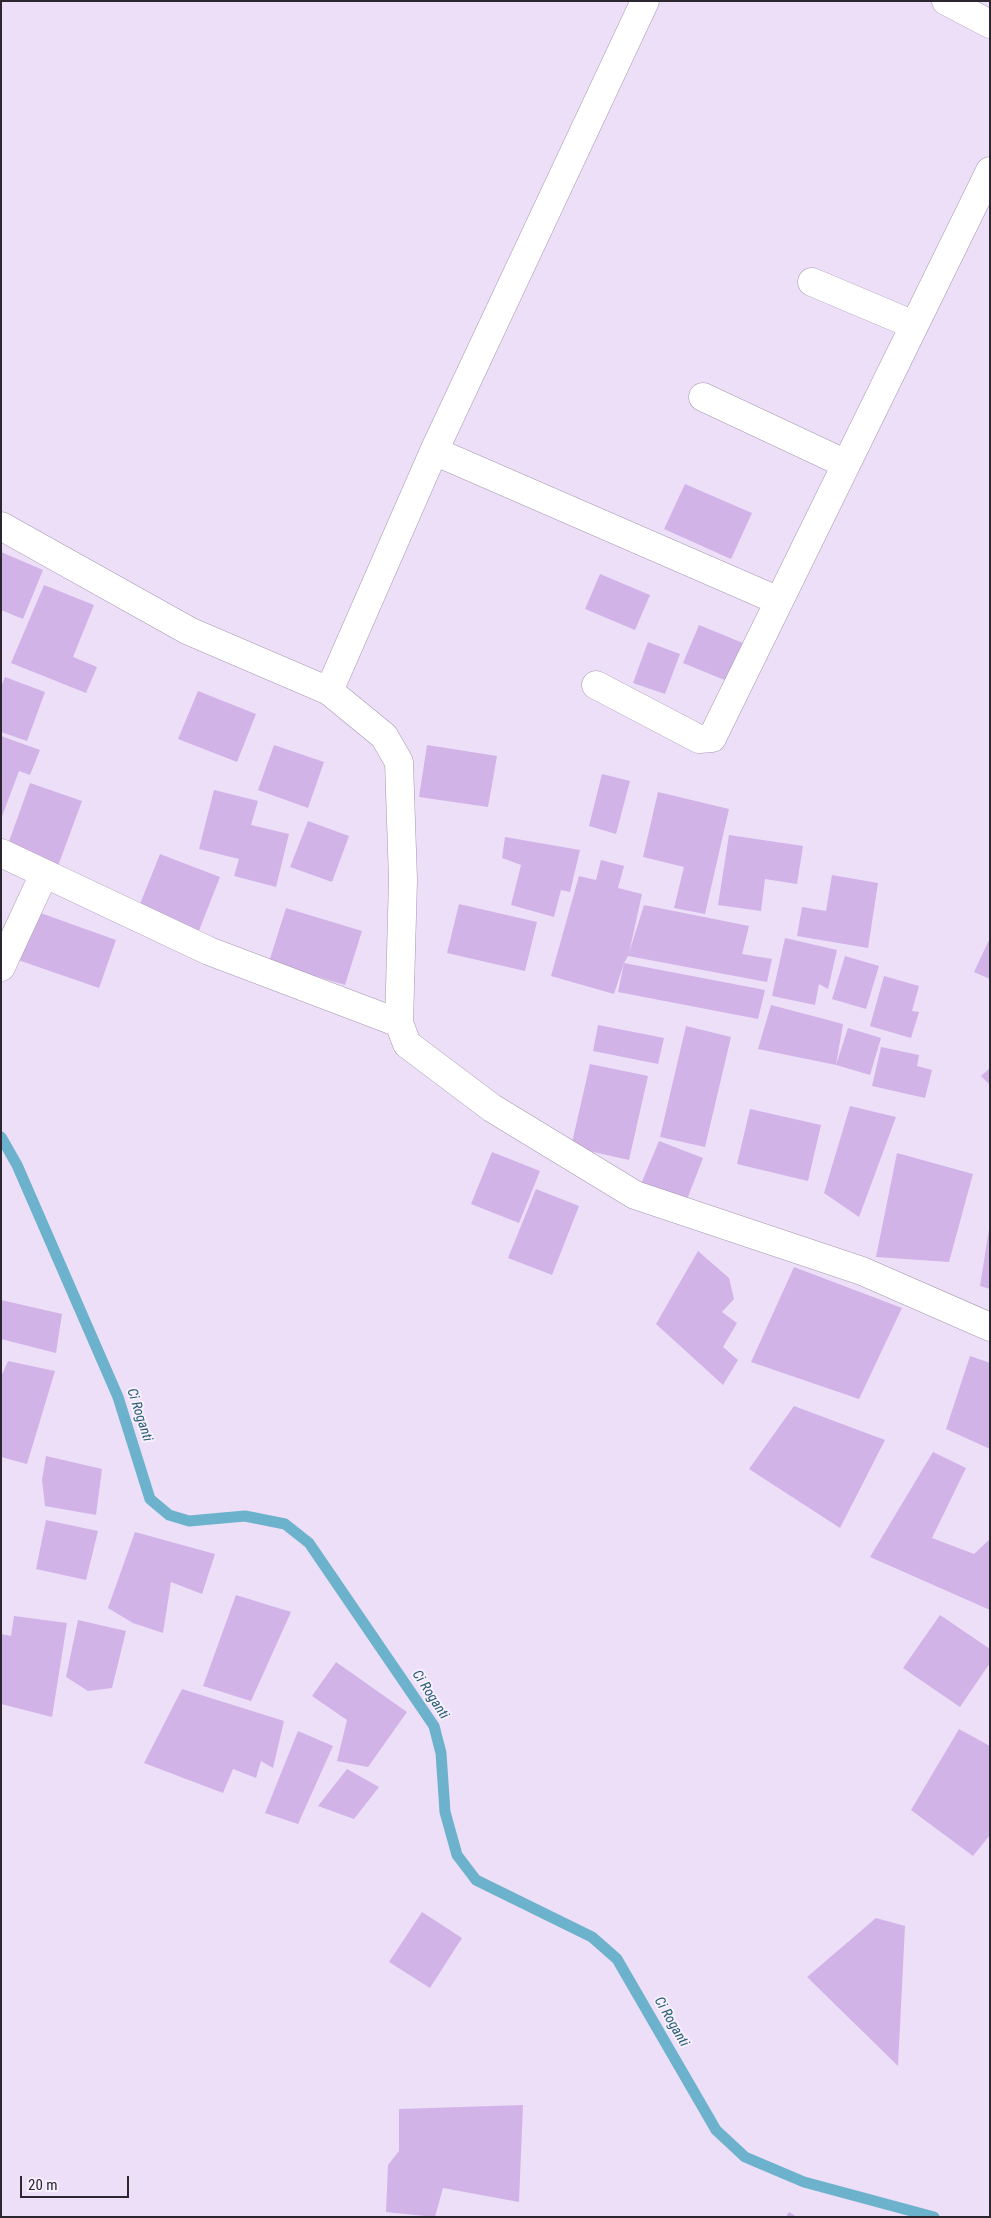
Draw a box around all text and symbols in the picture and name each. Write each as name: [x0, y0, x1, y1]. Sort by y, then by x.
water label: Ci Roganti: [123, 1386, 155, 1444]
water label: Ci Roganti: [408, 1667, 452, 1723]
water label: Ci Roganti: [650, 1994, 692, 2050]
scale bar: [22, 2166, 131, 2198]
text: 20 m: [28, 2176, 58, 2194]

